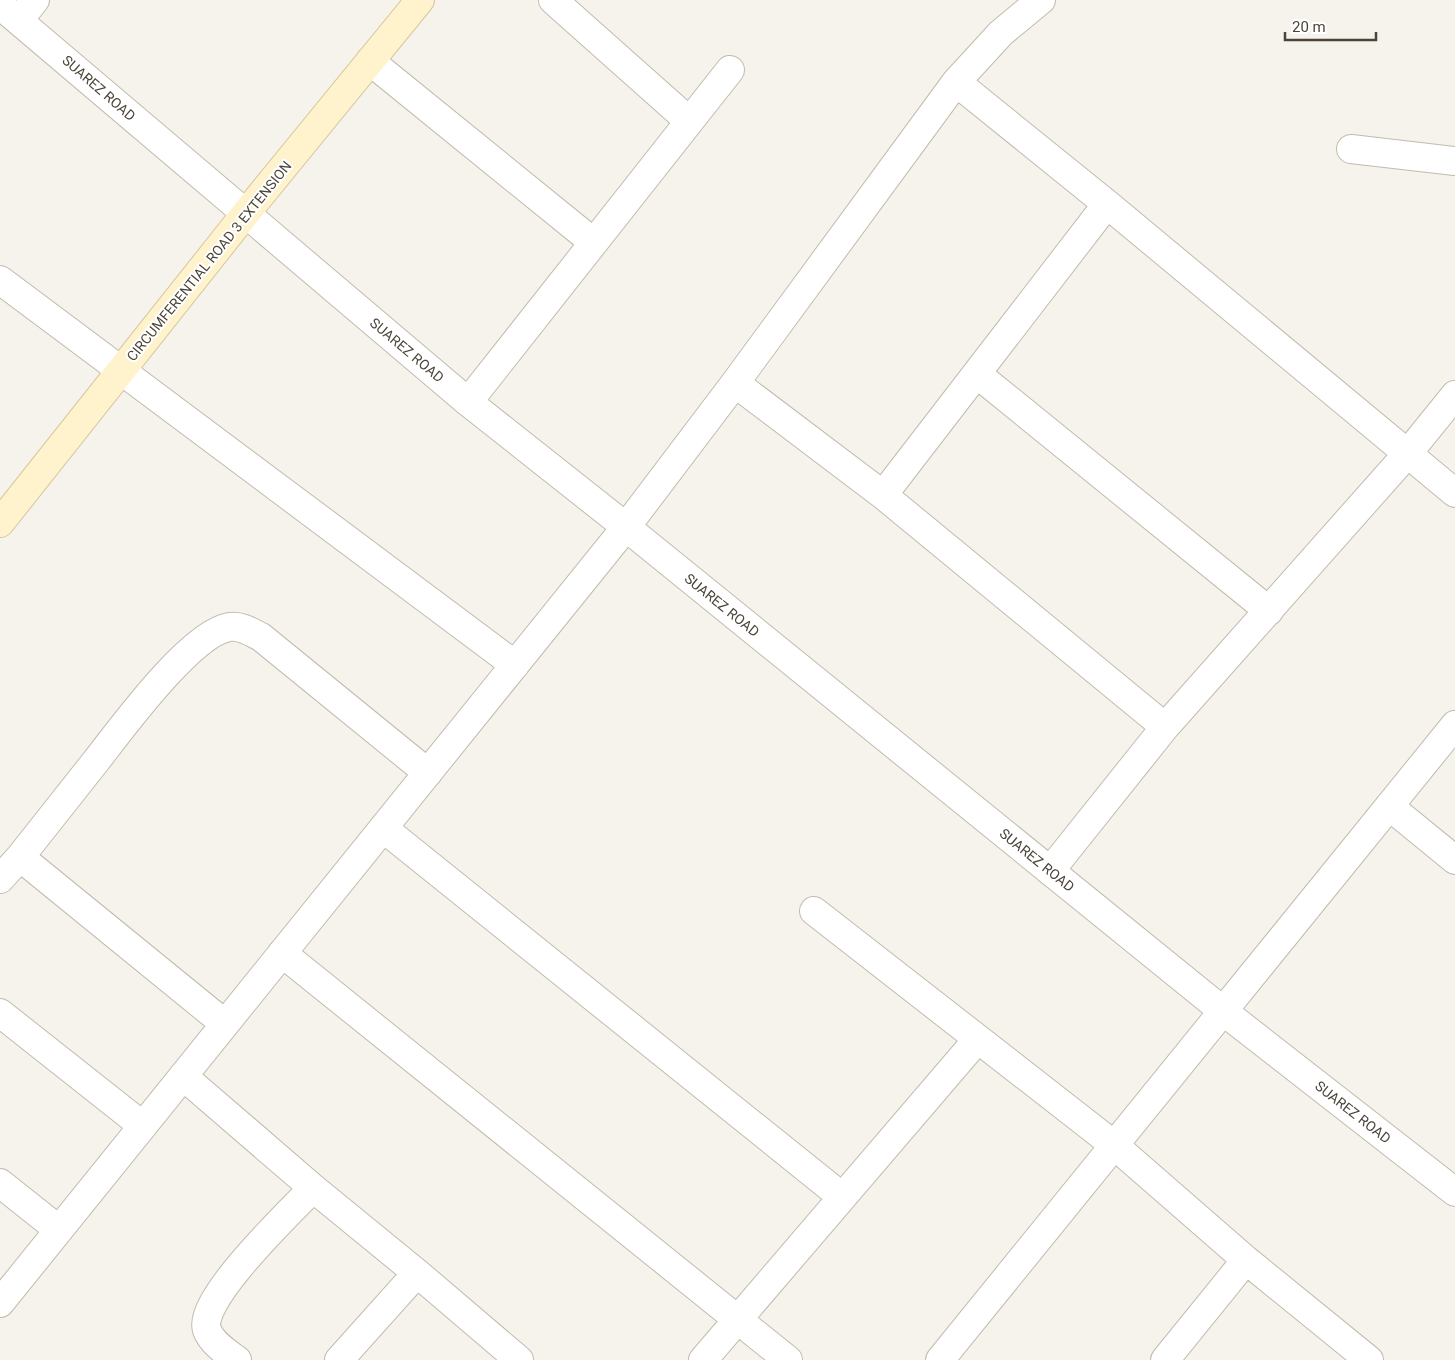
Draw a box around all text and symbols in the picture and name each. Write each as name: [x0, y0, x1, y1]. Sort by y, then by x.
scale bar: [1285, 10, 1376, 42]
text: 20 m: [1292, 18, 1326, 36]
street label: SUAREZ ROAD: [59, 52, 139, 124]
street label: CIRCUMFERENTIAL ROAD 3 EXTENSION: [123, 158, 295, 364]
street label: SUAREZ ROAD: [367, 315, 447, 385]
street label: SUAREZ ROAD: [682, 570, 762, 640]
street label: SUAREZ ROAD: [997, 825, 1077, 895]
street label: SUAREZ ROAD: [1312, 1078, 1394, 1146]

